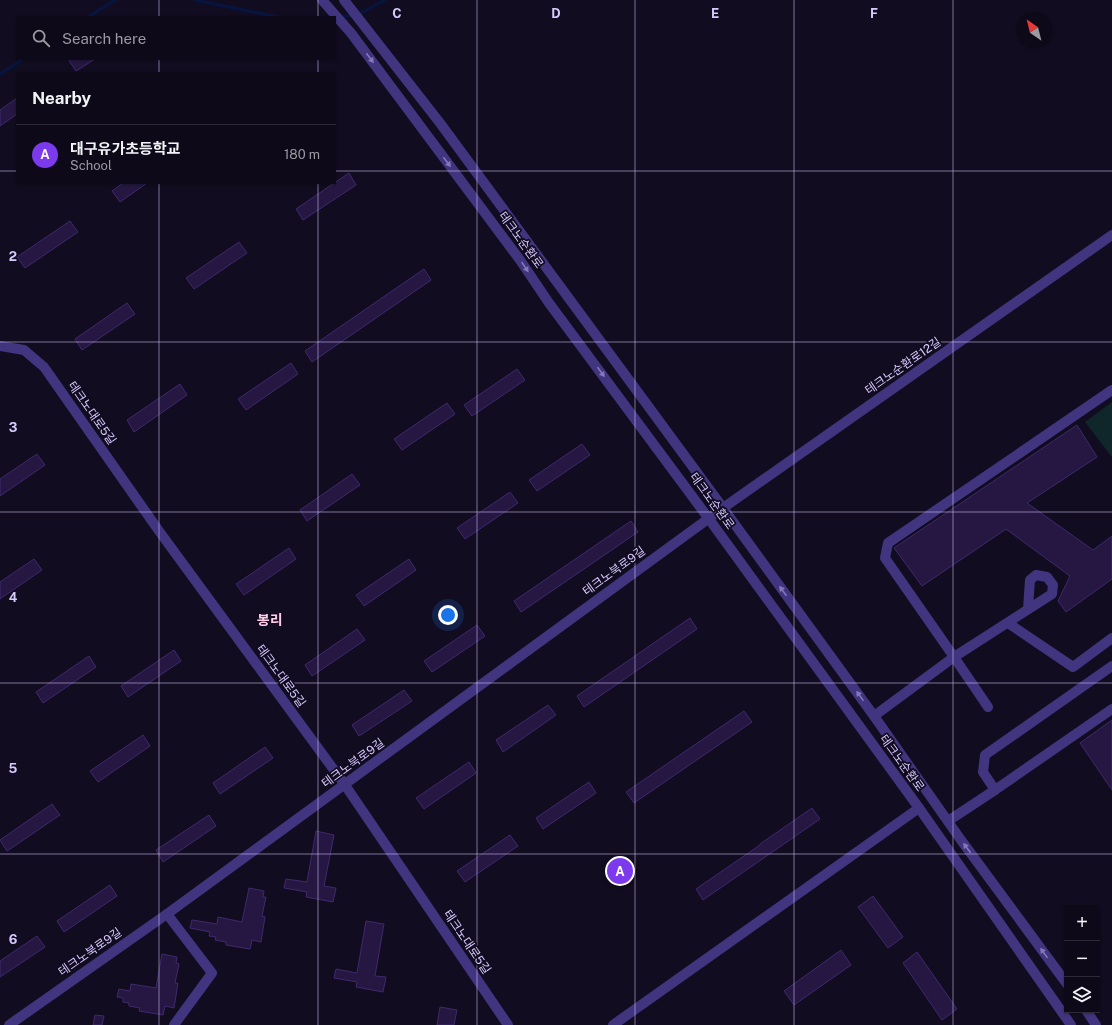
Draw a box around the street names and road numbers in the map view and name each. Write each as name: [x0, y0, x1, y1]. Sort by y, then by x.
street label: 테크노순환로: [496, 209, 546, 271]
street label: 테크노순환로12길: [862, 335, 944, 397]
street label: 테크노대로5길: [65, 379, 119, 447]
street label: 테크노순환로: [687, 470, 737, 532]
street label: 테크노북로9길: [580, 544, 648, 598]
street label: 테크노대로5길: [254, 642, 308, 710]
street label: 테크노순환로: [877, 732, 927, 794]
street label: 테크노북로9길: [319, 736, 387, 790]
street label: 테크노대로5길: [441, 907, 493, 977]
street label: 테크노북로9길: [56, 925, 124, 979]

